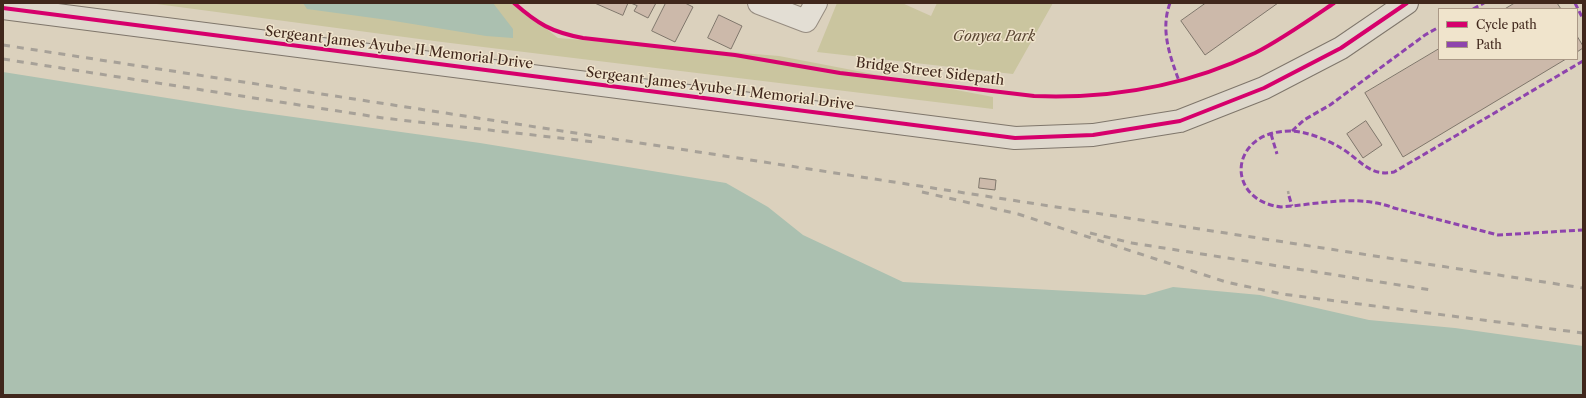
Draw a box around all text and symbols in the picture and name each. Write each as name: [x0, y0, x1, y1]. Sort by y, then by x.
legend: [1438, 8, 1578, 60]
text: Cycle path: [1476, 17, 1537, 32]
street label: Sergeant James Ayube II Memorial Drive: [264, 23, 534, 73]
park label: Gonyea Park: [953, 29, 1035, 45]
text: Path: [1476, 37, 1502, 52]
street label: Bridge Street Sidepath: [855, 55, 1005, 89]
street label: Sergeant James Ayube II Memorial Drive: [585, 64, 855, 114]

